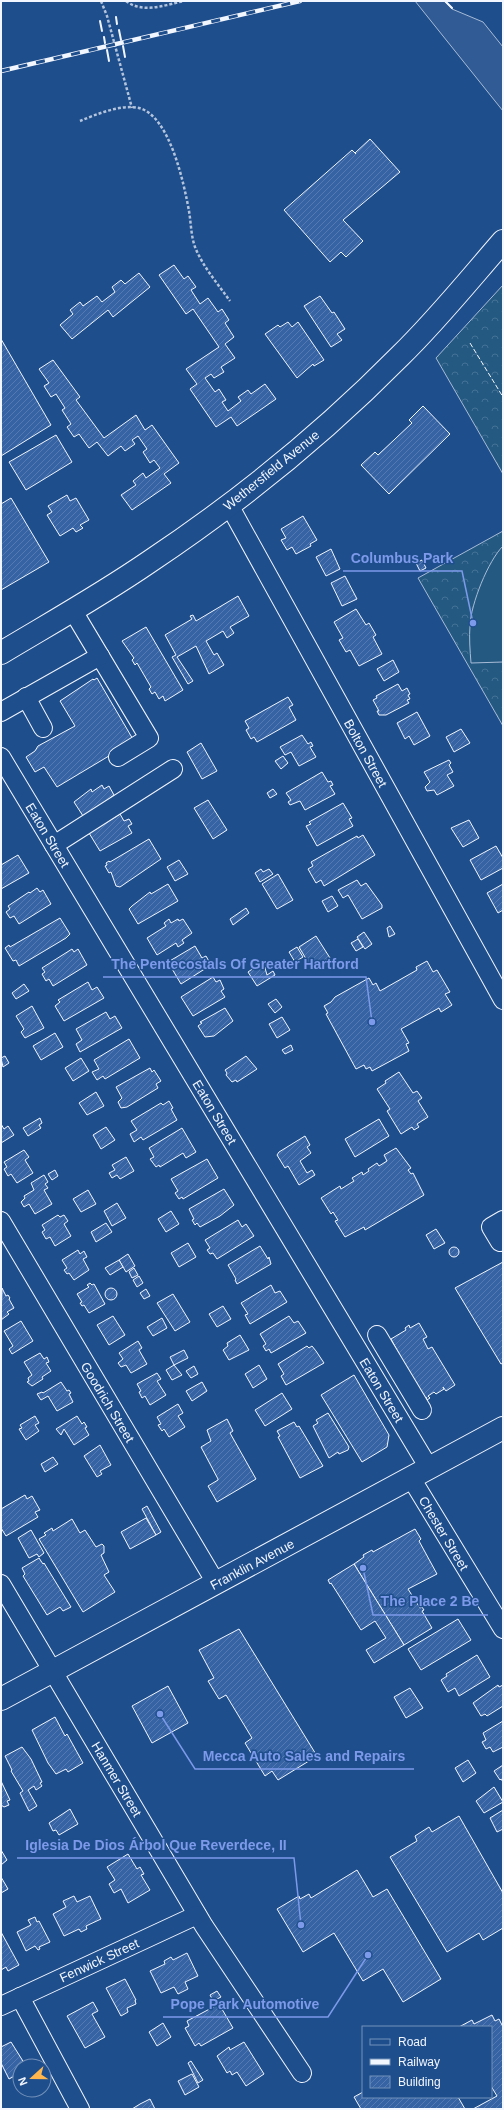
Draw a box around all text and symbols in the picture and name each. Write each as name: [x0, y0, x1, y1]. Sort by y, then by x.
street label: Wethersfield Avenue: [220, 427, 322, 514]
callout: Columbus Park: [343, 545, 462, 571]
text: Columbus Park: [351, 550, 454, 566]
street label: Bolton Street: [341, 717, 391, 790]
street label: Eaton Street: [23, 800, 73, 870]
callout: The Pentecostals Of Greater Hartford: [103, 951, 366, 977]
text: The Pentecostals Of Greater Hartford: [111, 956, 359, 972]
street label: Eaton Street: [190, 1077, 240, 1147]
street label: Eaton Street: [357, 1355, 407, 1425]
street label: Goodrich Street: [78, 1359, 138, 1445]
street label: Chester Street: [416, 1493, 472, 1573]
street label: Franklin Avenue: [208, 1536, 297, 1593]
callout: The Place 2 Be: [373, 1589, 488, 1615]
text: The Place 2 Be: [381, 1593, 480, 1609]
street label: Hanmer Street: [88, 1739, 145, 1820]
callout: Mecca Auto Sales and Repairs: [195, 1743, 414, 1769]
text: Mecca Auto Sales and Repairs: [203, 1748, 405, 1764]
callout: Iglesia De Dios Árbol Que Reverdece, II: [17, 1832, 294, 1858]
text: Iglesia De Dios Árbol Que Reverdece, II: [25, 1837, 287, 1853]
street label: Fenwick Street: [57, 1935, 142, 1985]
callout: Pope Park Automotive: [163, 1991, 328, 2017]
text: Pope Park Automotive: [171, 1996, 320, 2012]
legend: [362, 2026, 492, 2098]
text: Road: [398, 2035, 427, 2049]
text: Railway: [398, 2055, 440, 2069]
north arrow: [12, 2058, 52, 2098]
text: Building: [398, 2075, 441, 2089]
text: N: [16, 2076, 30, 2087]

